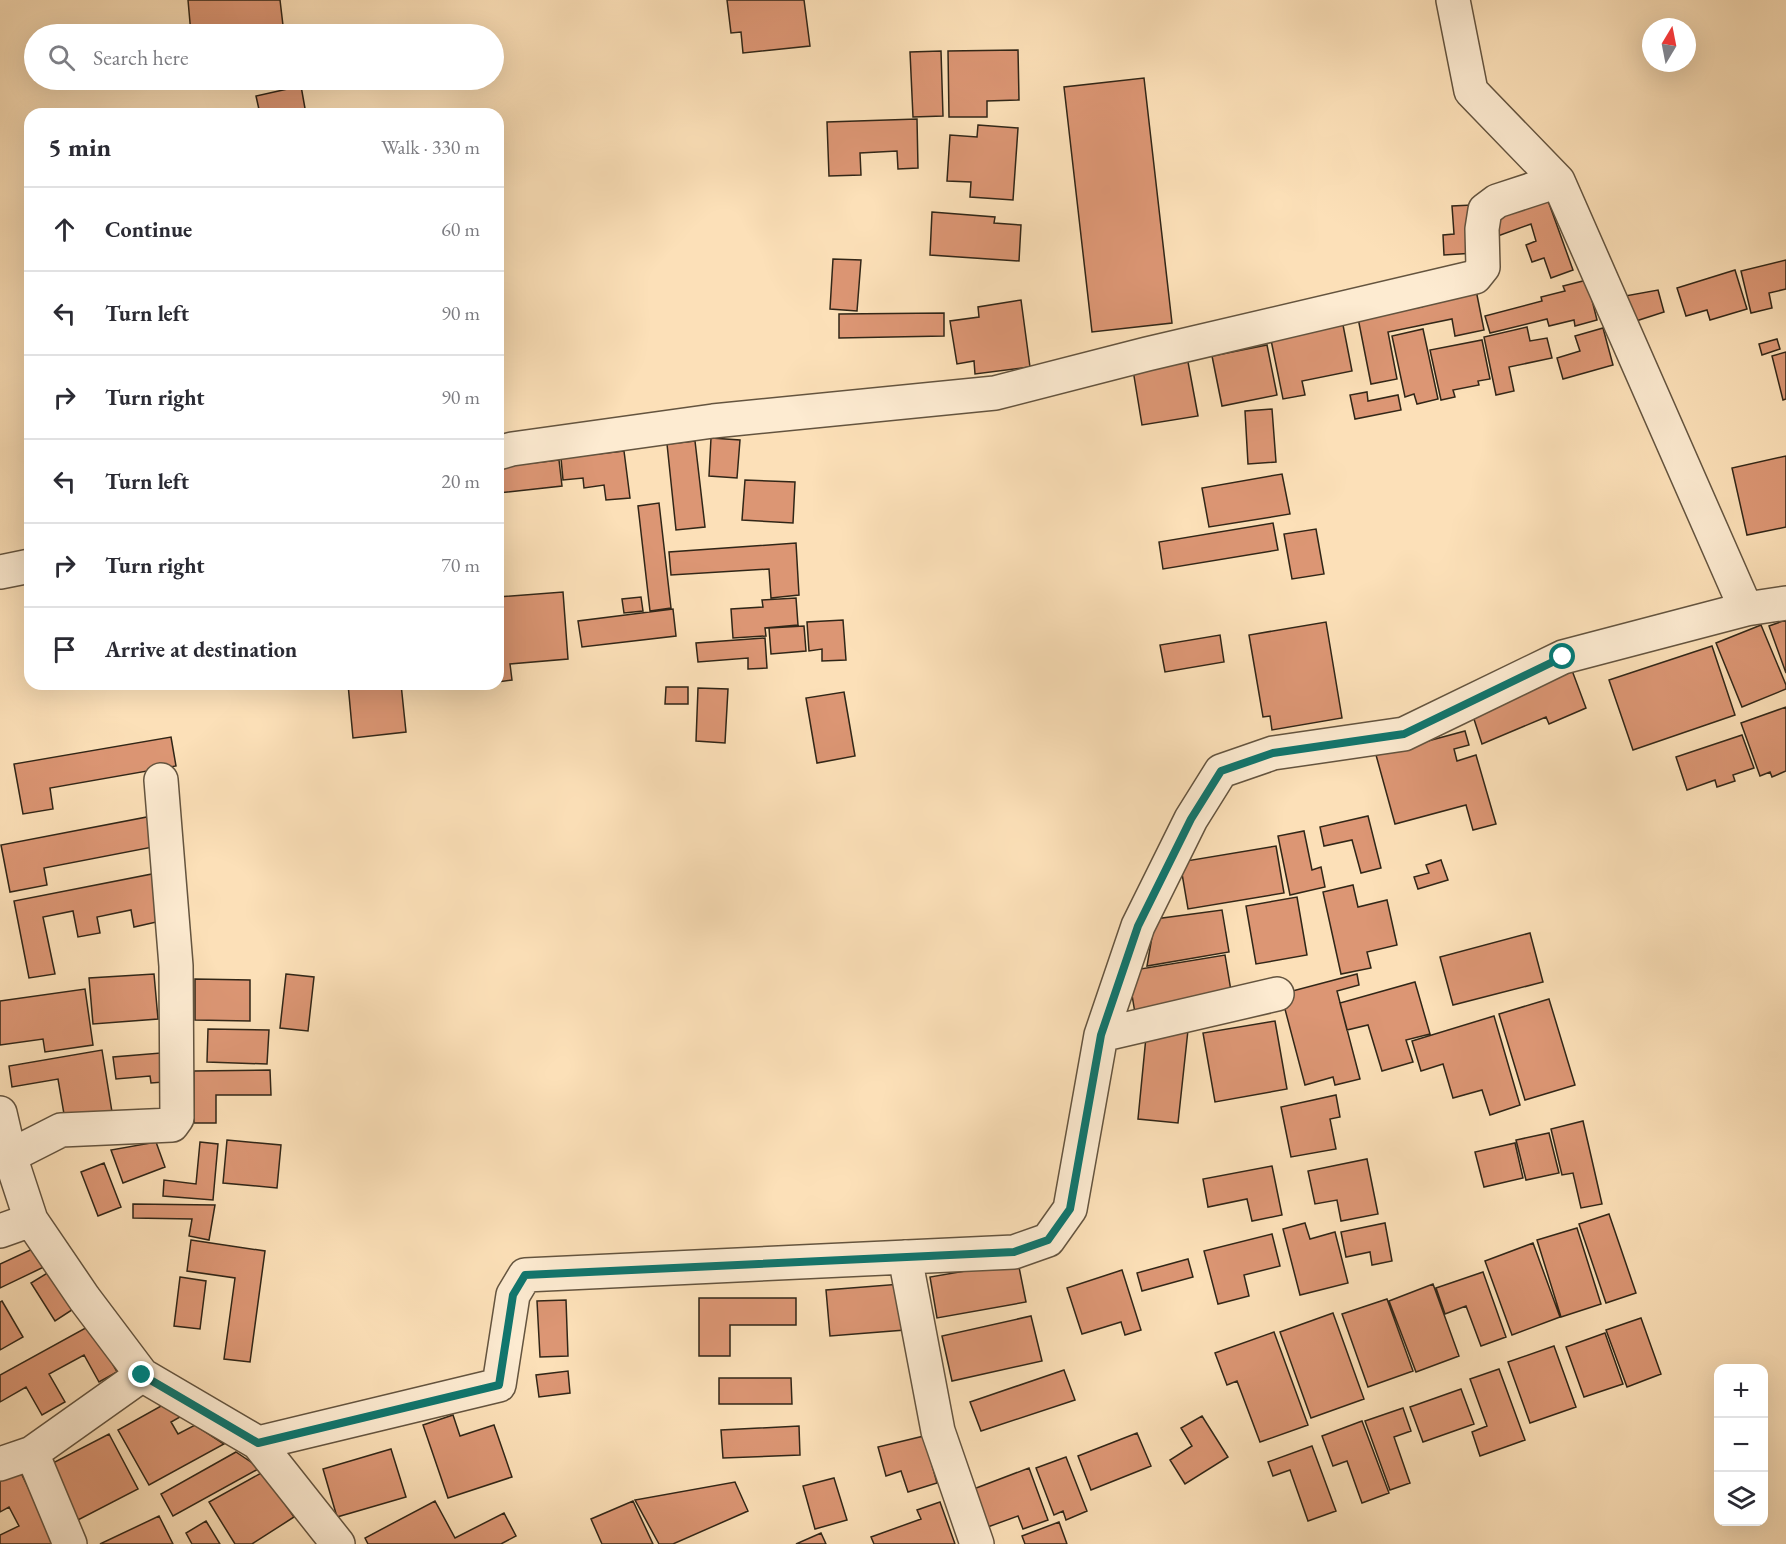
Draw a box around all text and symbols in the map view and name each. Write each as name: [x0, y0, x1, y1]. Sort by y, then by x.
north arrow: [1642, 18, 1696, 72]
search box: [24, 24, 504, 90]
icon: search: [45, 41, 78, 74]
text: Search here: [93, 43, 188, 72]
text: 5 min: [48, 130, 111, 164]
text: Walk · 330 m: [381, 134, 480, 160]
icon: ahead: [48, 213, 81, 246]
text: Continue: [105, 215, 192, 244]
text: 60 m: [441, 216, 480, 242]
icon: left: [48, 297, 81, 330]
text: Turn left: [105, 299, 189, 328]
text: 90 m: [441, 300, 480, 326]
icon: right: [48, 381, 81, 414]
text: Turn right: [105, 383, 204, 412]
text: 90 m: [441, 384, 480, 410]
icon: left: [48, 465, 81, 498]
text: Turn left: [105, 467, 189, 496]
text: 20 m: [441, 468, 480, 494]
icon: right: [48, 549, 81, 582]
text: Turn right: [105, 551, 204, 580]
text: 70 m: [441, 552, 480, 578]
icon: arrive: [48, 633, 81, 666]
text: Arrive at destination: [105, 635, 297, 664]
route start: [1549, 643, 1575, 669]
route end: [128, 1361, 154, 1387]
map controls: [1714, 1364, 1768, 1526]
button: +: [1714, 1364, 1768, 1418]
button: −: [1714, 1418, 1768, 1472]
button: layers: [1714, 1472, 1768, 1526]

